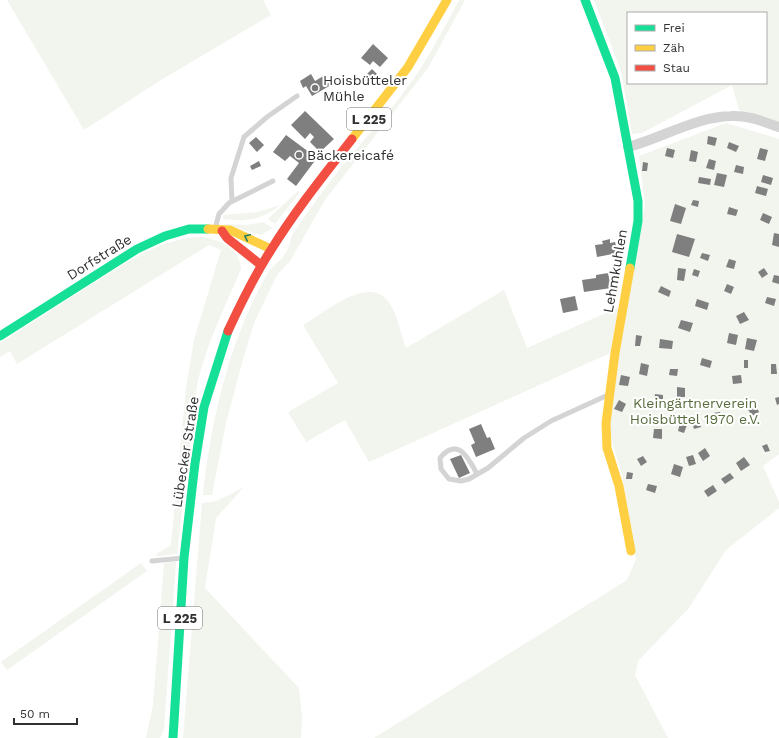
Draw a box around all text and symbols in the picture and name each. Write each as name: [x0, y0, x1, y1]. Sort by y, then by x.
legend: [627, 12, 767, 84]
text: Frei: [663, 21, 685, 35]
text: Zäh: [663, 41, 685, 55]
text: Stau: [663, 61, 690, 75]
place label: Hoisbütteler Mühle: [323, 72, 407, 104]
marker: Hoisbütteler Mühle: [310, 83, 320, 93]
road number: L 225: [347, 108, 391, 130]
place label: Bäckereicafé: [307, 147, 394, 163]
marker: Bäckereicafé: [294, 150, 304, 160]
street label: Lehmkuhlen: [600, 228, 630, 314]
street label: Dorfstraße: [64, 231, 134, 283]
one-way arrow: [244, 234, 251, 242]
street label: Lübecker Straße: [168, 395, 202, 509]
park label: Kleingärtnerverein Hoisbüttel 1970 e.V.: [630, 395, 760, 427]
road number: L 225: [158, 607, 202, 629]
scale bar: [14, 700, 77, 726]
text: 50 m: [20, 707, 50, 721]

